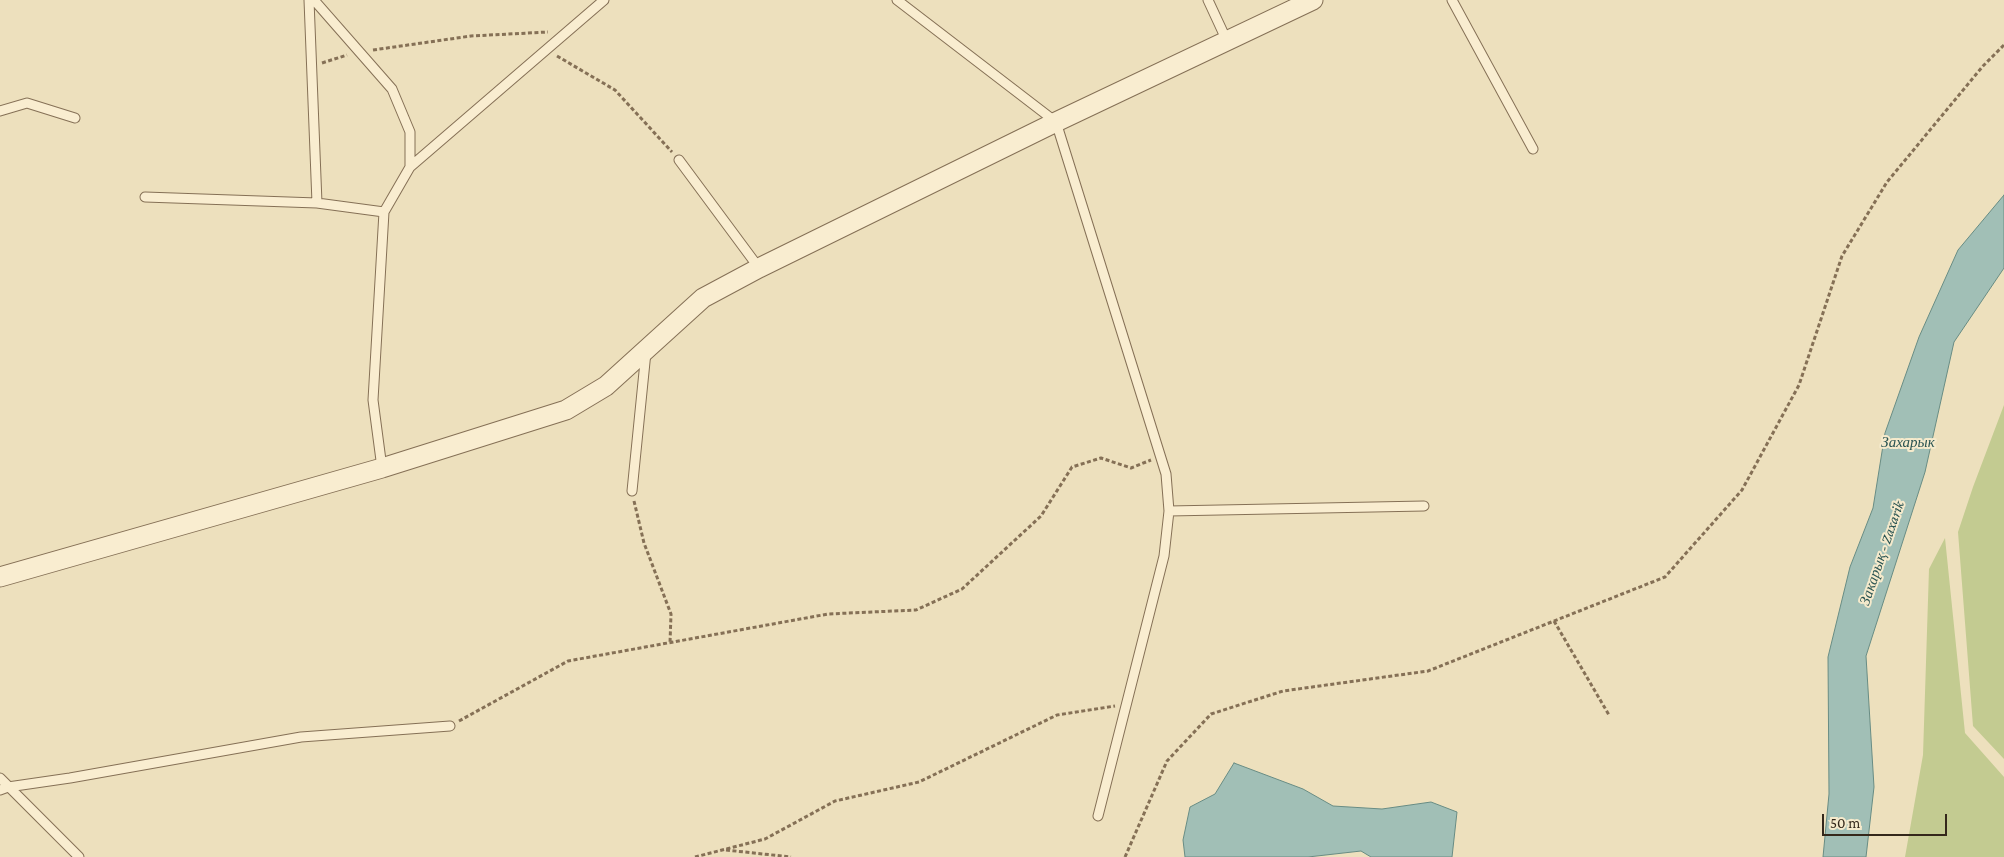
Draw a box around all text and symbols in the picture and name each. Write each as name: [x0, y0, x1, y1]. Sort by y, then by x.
water label: Захарык: [1881, 433, 1935, 451]
water label: Закарық - Zaxarik: [1856, 499, 1908, 607]
scale bar: [1824, 804, 1949, 836]
text: 50 m: [1830, 815, 1860, 831]

